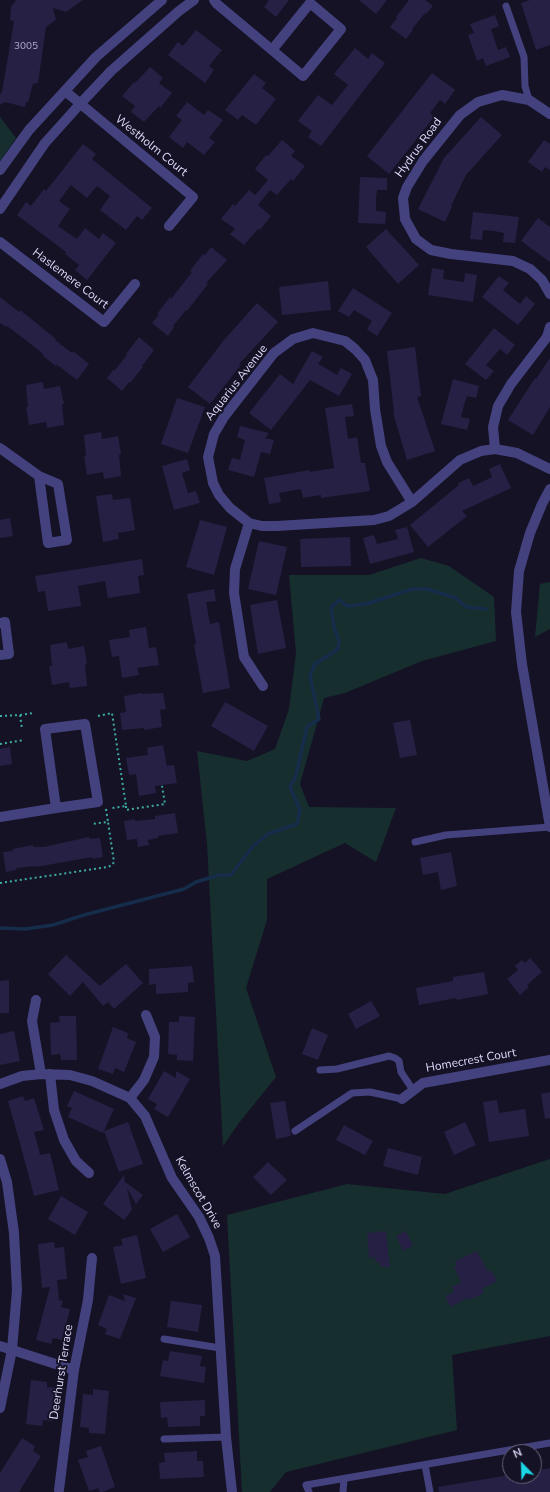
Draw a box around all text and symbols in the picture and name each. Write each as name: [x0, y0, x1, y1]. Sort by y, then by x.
house number: 3005: [14, 41, 38, 53]
street label: Westholm Court: [112, 112, 190, 180]
street label: Hydrus Road: [393, 115, 445, 181]
street label: Haslemere Court: [29, 246, 111, 312]
street label: Aquarius Avenue: [203, 342, 271, 424]
street label: Homecrest Court: [425, 1046, 517, 1076]
street label: Kelmscot Drive: [171, 1154, 225, 1232]
street label: Deerhurst Terrace: [47, 1323, 77, 1421]
north arrow: [502, 1444, 542, 1484]
text: N: [511, 1445, 524, 1462]

